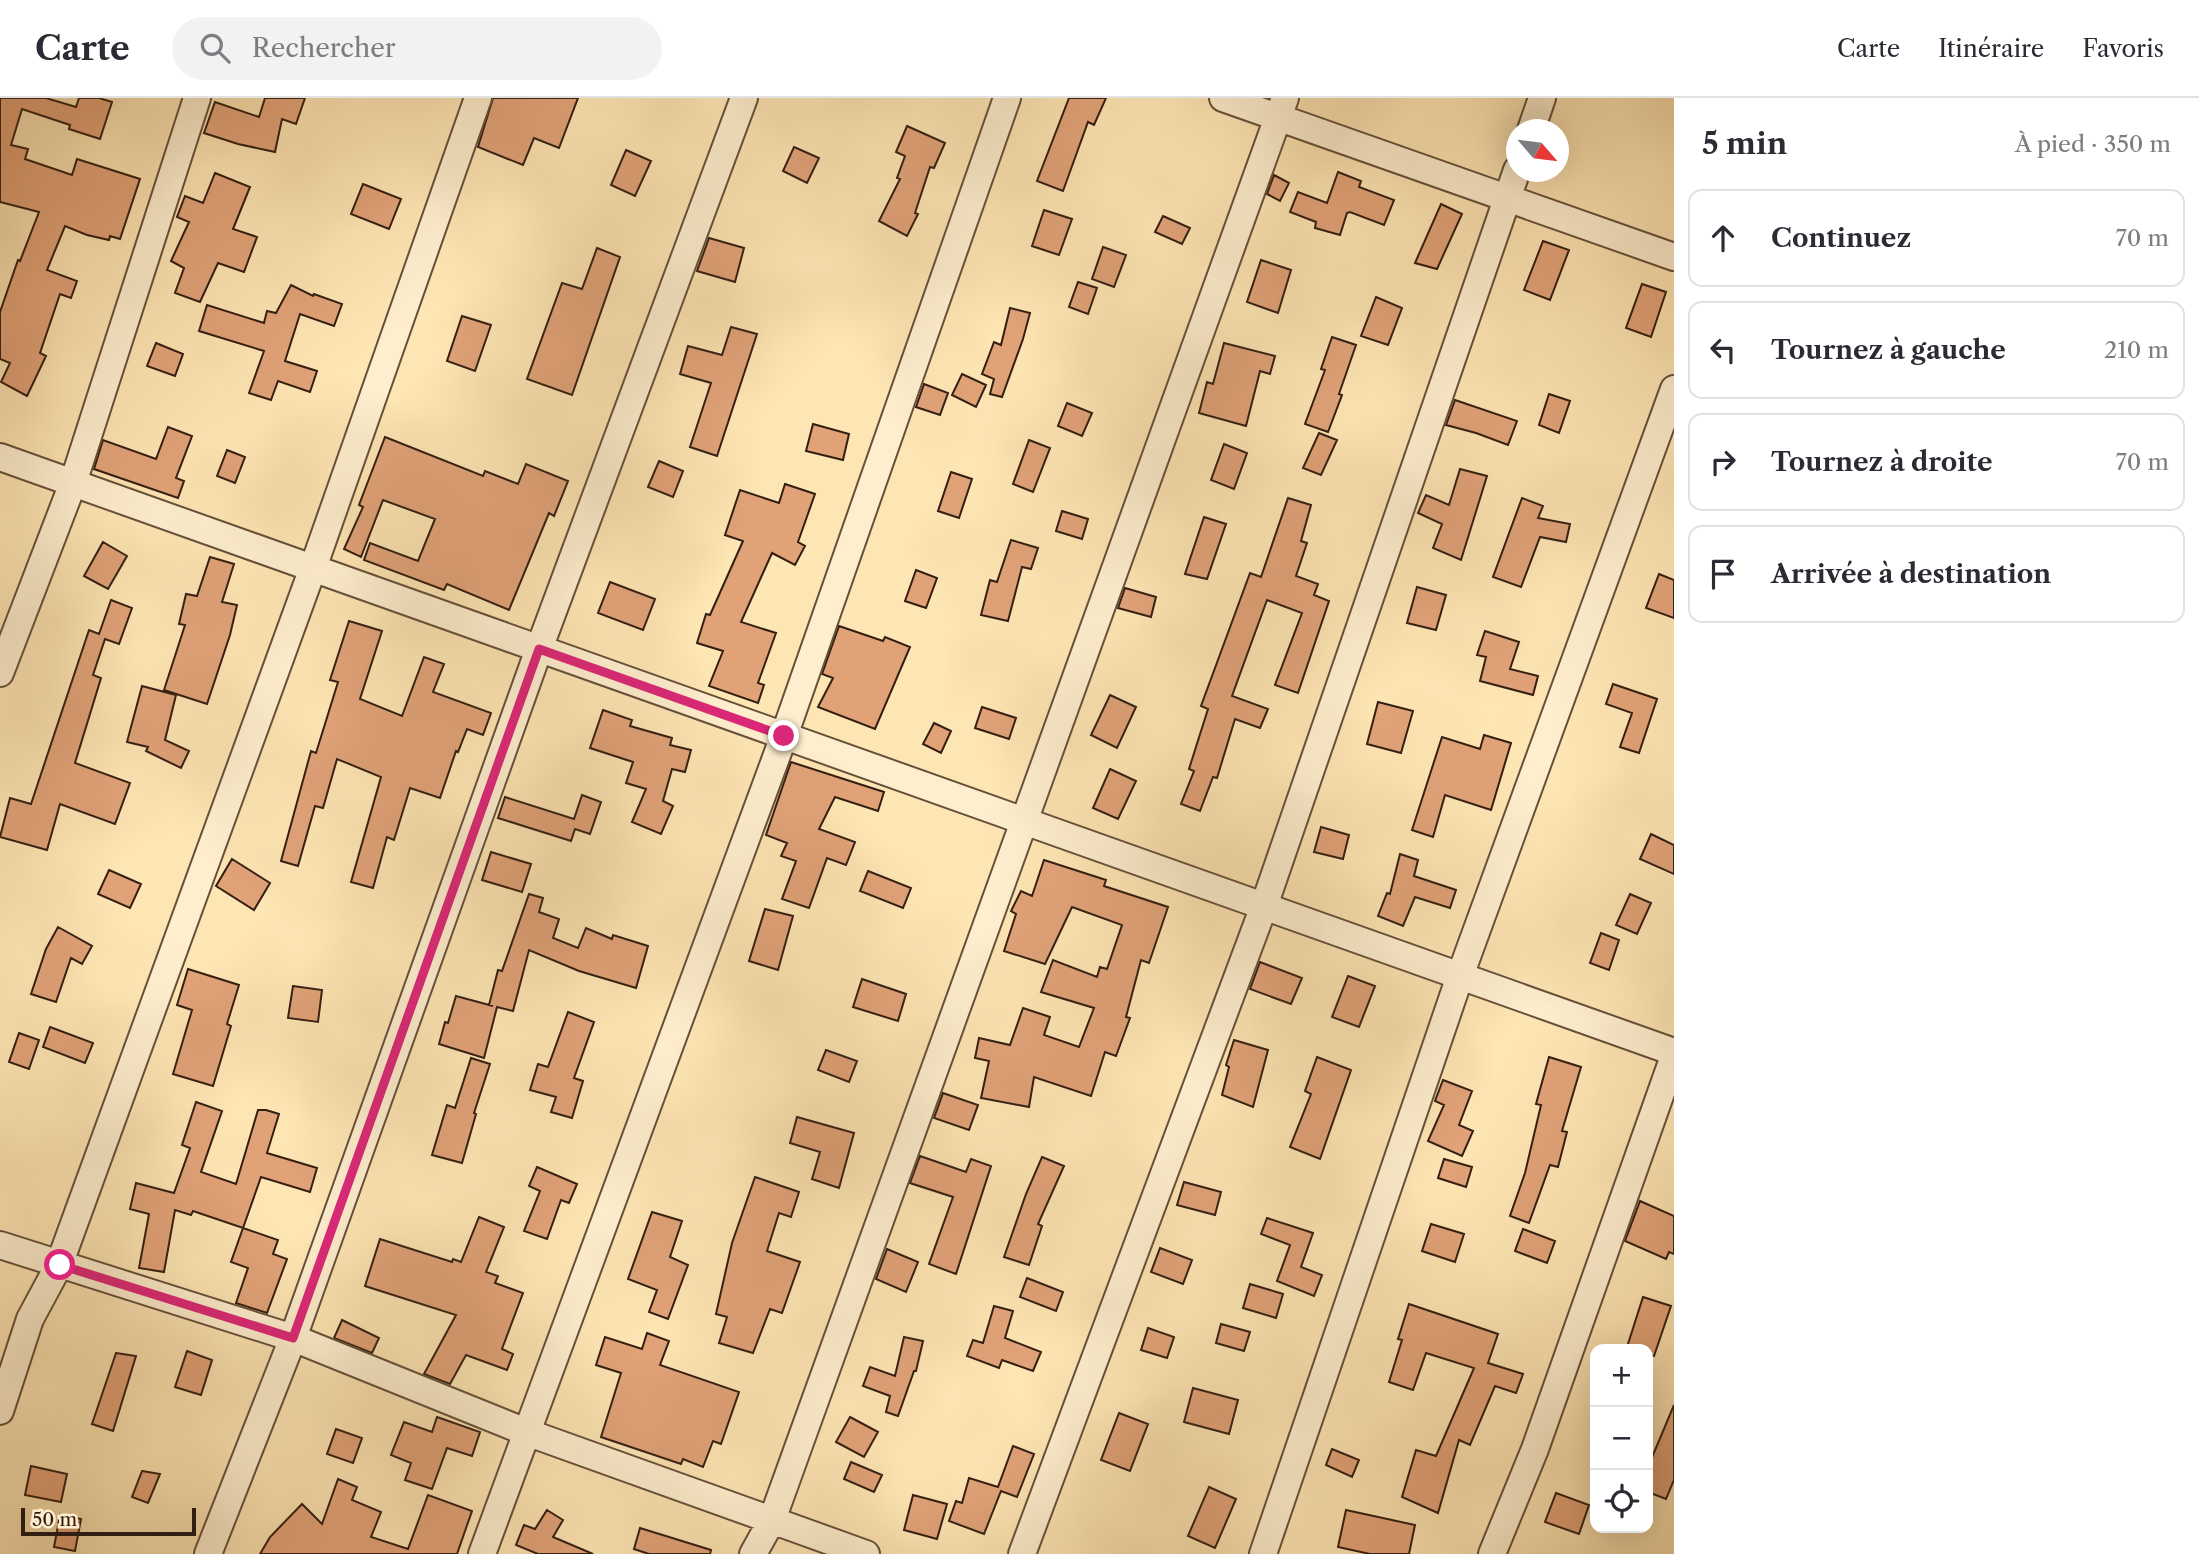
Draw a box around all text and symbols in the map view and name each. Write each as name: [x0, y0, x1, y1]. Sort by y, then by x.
search box: [172, 17, 662, 80]
text: Carte: [35, 28, 130, 69]
icon: search: [196, 29, 234, 67]
text: Rechercher: [252, 32, 396, 64]
text: Carte: [1837, 34, 1900, 63]
text: Itinéraire: [1938, 34, 2044, 63]
text: Favoris: [2082, 34, 2164, 63]
north arrow: [1506, 119, 1569, 182]
text: 5 min: [1702, 125, 1787, 162]
text: À pied · 350 m: [2015, 130, 2171, 158]
icon: ahead: [1704, 219, 1742, 257]
text: Continuez: [1771, 222, 1911, 254]
text: 70 m: [2116, 224, 2169, 252]
icon: left: [1704, 331, 1742, 369]
text: Tournez à gauche: [1771, 334, 2006, 366]
text: 210 m: [2104, 336, 2169, 364]
icon: right: [1704, 443, 1742, 481]
text: Tournez à droite: [1771, 446, 1993, 478]
text: 70 m: [2116, 448, 2169, 476]
icon: arrive: [1704, 555, 1742, 593]
text: Arrivée à destination: [1771, 558, 2051, 590]
route end: [768, 720, 799, 751]
route start: [44, 1249, 75, 1280]
map controls: [1590, 1344, 1653, 1533]
button: +: [1590, 1344, 1653, 1407]
button: −: [1590, 1407, 1653, 1470]
button: locate: [1590, 1470, 1653, 1533]
scale bar: [21, 1505, 196, 1537]
text: 50 m: [32, 1508, 77, 1531]

